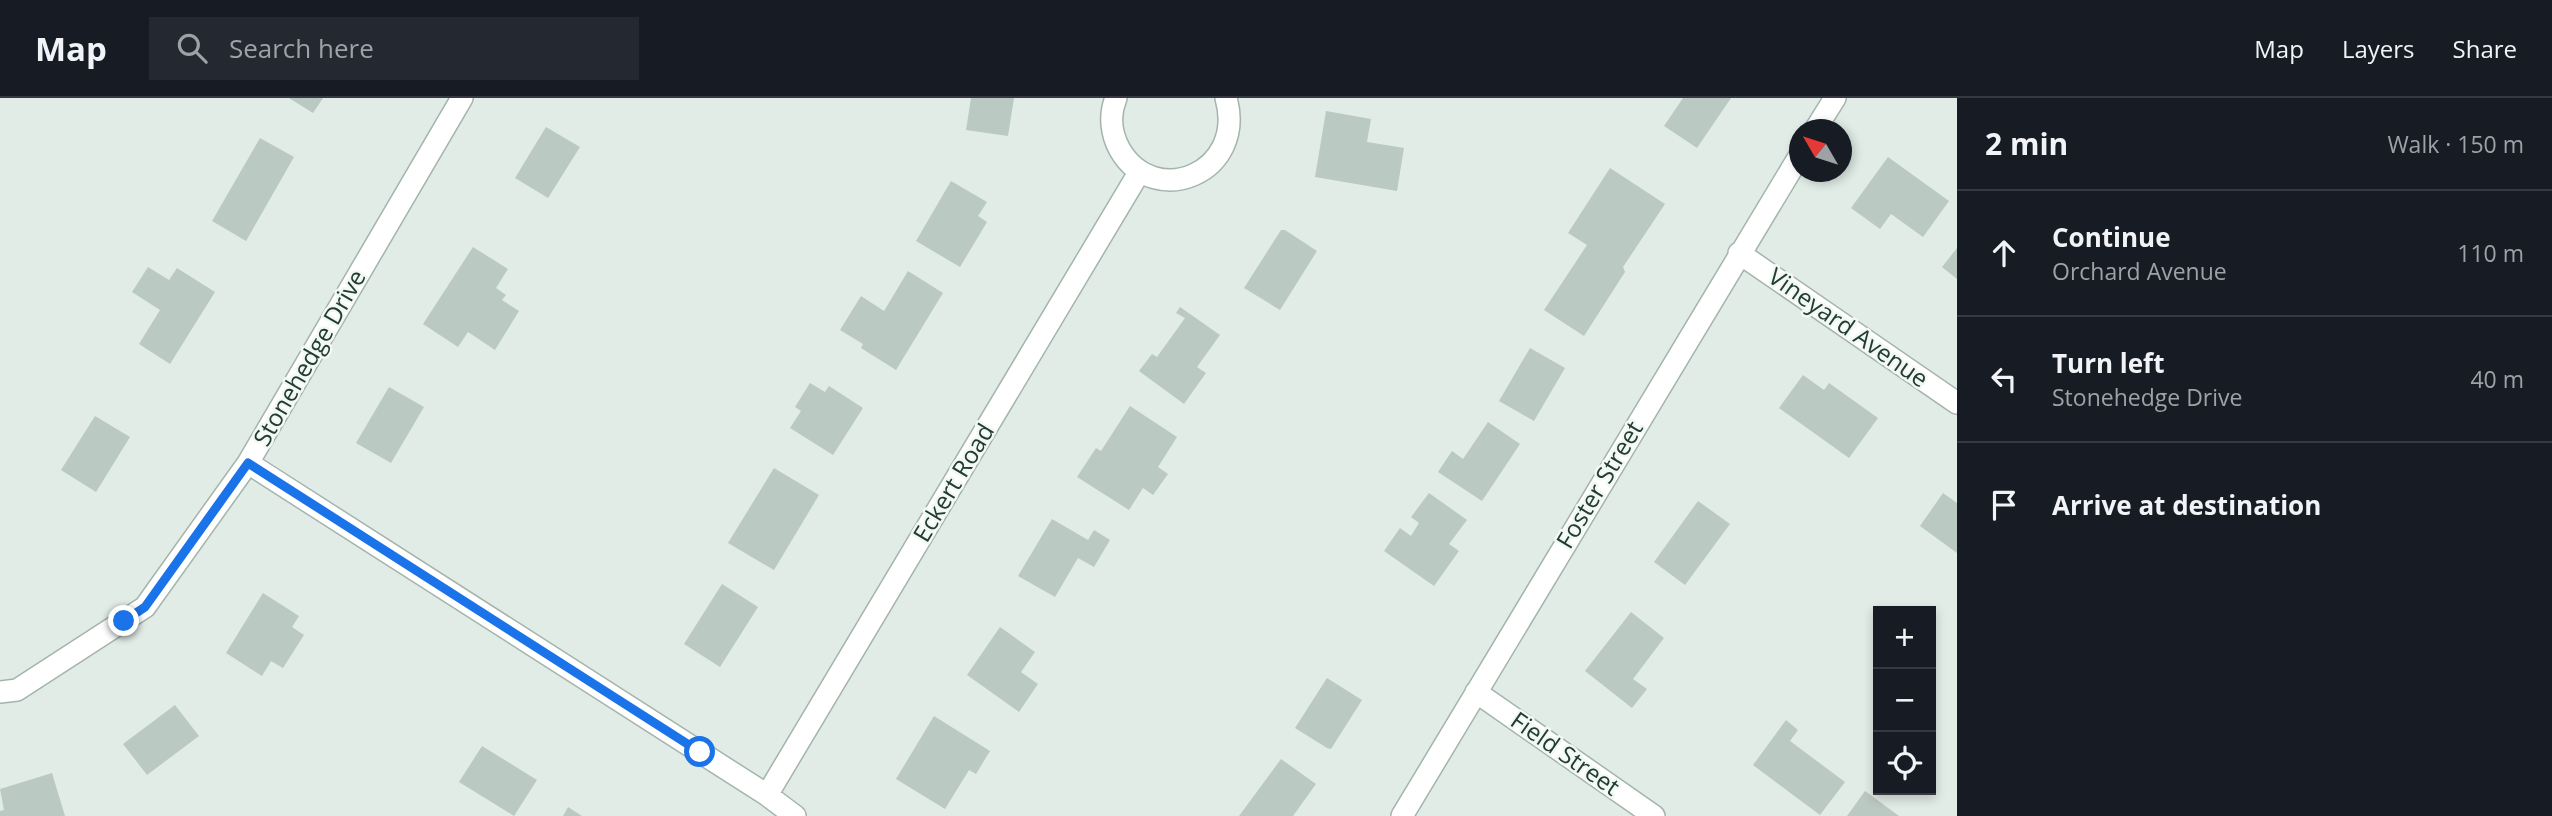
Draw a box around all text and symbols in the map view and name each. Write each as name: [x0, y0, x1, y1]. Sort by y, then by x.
search box: [149, 17, 639, 80]
text: Map: [35, 26, 107, 71]
icon: search: [173, 29, 211, 67]
text: Search here: [229, 30, 374, 66]
text: Map: [2254, 32, 2304, 65]
text: Layers: [2342, 32, 2415, 65]
text: Share: [2453, 32, 2517, 65]
north arrow: [1789, 119, 1852, 182]
text: 2 min: [1985, 123, 2068, 164]
text: Walk · 150 m: [2387, 128, 2524, 160]
text: Continue: [2052, 219, 2171, 255]
icon: ahead: [1985, 234, 2023, 272]
text: 110 m: [2457, 237, 2524, 269]
text: Orchard Avenue: [2052, 255, 2227, 287]
street label: Vineyard Avenue: [1762, 259, 1935, 394]
street label: Stonehedge Drive: [245, 263, 373, 452]
text: Turn left: [2052, 345, 2164, 381]
icon: left: [1985, 360, 2023, 398]
text: 40 m: [2470, 363, 2524, 395]
text: Stonehedge Drive: [2052, 381, 2242, 413]
street label: Foster Street: [1548, 414, 1650, 554]
street label: Eckert Road: [904, 417, 1001, 548]
icon: arrive: [1985, 486, 2023, 524]
text: Arrive at destination: [2052, 487, 2321, 523]
route end: [108, 605, 139, 636]
map controls: [1873, 606, 1936, 795]
button: +: [1873, 606, 1936, 669]
button: −: [1873, 669, 1936, 732]
street label: Field Street: [1505, 703, 1627, 802]
button: locate: [1873, 732, 1936, 795]
route start: [684, 736, 715, 767]

